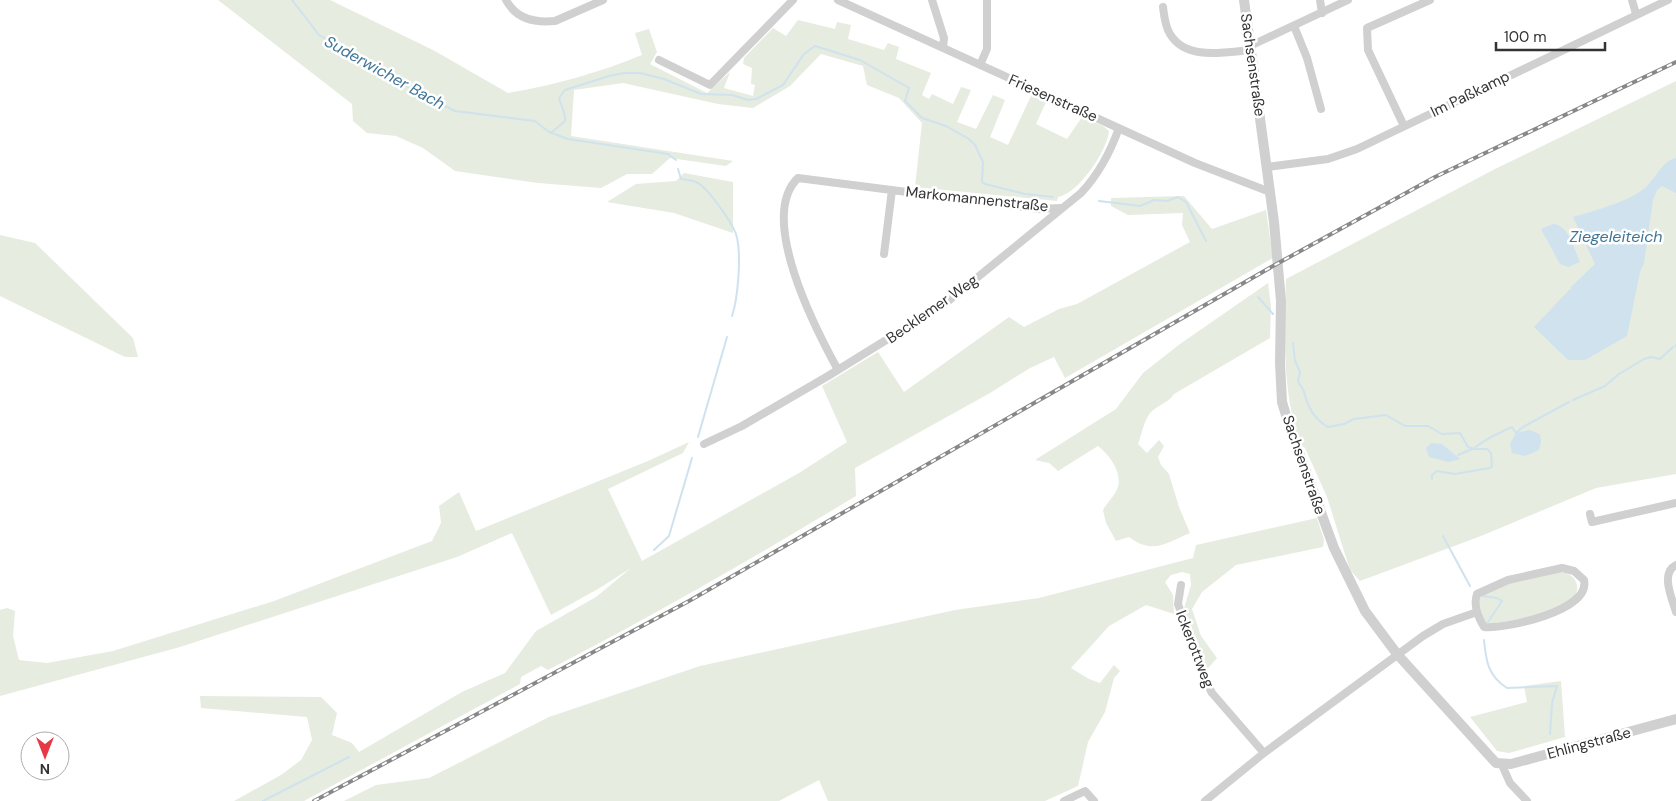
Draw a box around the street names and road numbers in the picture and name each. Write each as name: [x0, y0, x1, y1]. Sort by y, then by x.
street label: Sachsenstraße: [1236, 12, 1270, 118]
street label: Im Paßkamp: [1427, 66, 1513, 122]
street label: Friesenstraße: [1005, 69, 1101, 127]
street label: Markomannenstraße: [905, 182, 1049, 216]
street label: Becklemer Weg: [882, 270, 982, 348]
street label: Sachsenstraße: [1278, 413, 1330, 517]
street label: Ickerottweg: [1171, 607, 1219, 691]
street label: Ehlingstraße: [1545, 722, 1633, 764]

